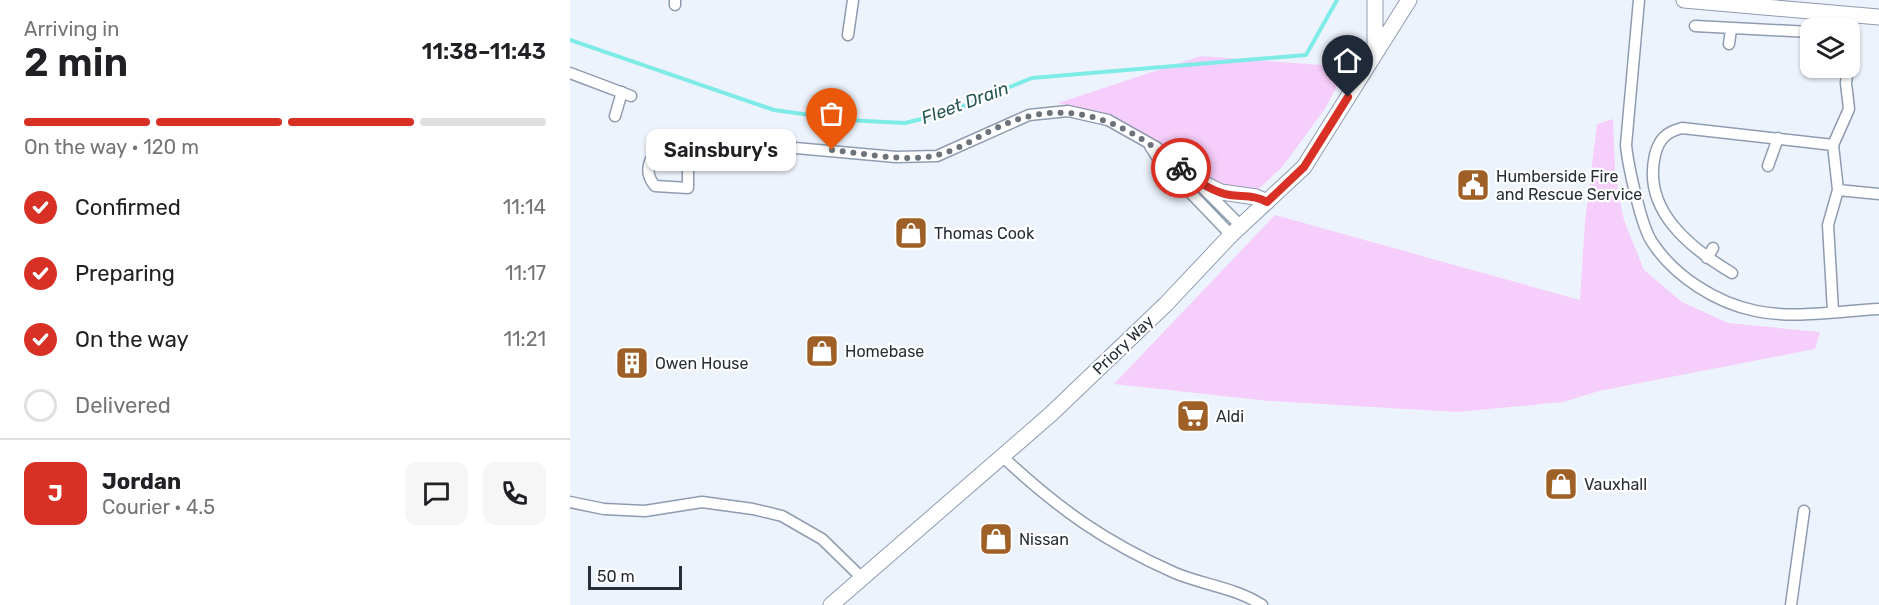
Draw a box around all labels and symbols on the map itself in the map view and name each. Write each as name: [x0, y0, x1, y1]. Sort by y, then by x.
pin: [1322, 35, 1373, 97]
water label: Fleet Drain: [918, 77, 1012, 129]
pin: [806, 88, 857, 150]
callout: Sainsbury's: [646, 129, 796, 171]
courier: [1151, 138, 1211, 198]
public building icon: Humberside Fire and Rescue Service: [1455, 167, 1491, 203]
place label: Humberside Fire and Rescue Service: [1496, 167, 1642, 204]
shop icon: Thomas Cook: [893, 215, 929, 251]
place label: Thomas Cook: [934, 224, 1035, 243]
street label: Priory Way: [1089, 311, 1158, 379]
shop icon: Homebase: [804, 333, 840, 369]
place label: Homebase: [845, 342, 924, 361]
building icon: Owen House: [614, 345, 650, 381]
place label: Owen House: [655, 354, 748, 373]
supermarket icon: Aldi: [1175, 398, 1211, 434]
place label: Aldi: [1216, 407, 1244, 426]
shop icon: Vauxhall: [1543, 466, 1579, 502]
place label: Vauxhall: [1584, 475, 1647, 494]
shop icon: Nissan: [978, 521, 1014, 557]
place label: Nissan: [1019, 530, 1069, 549]
scale bar: [588, 563, 682, 590]

